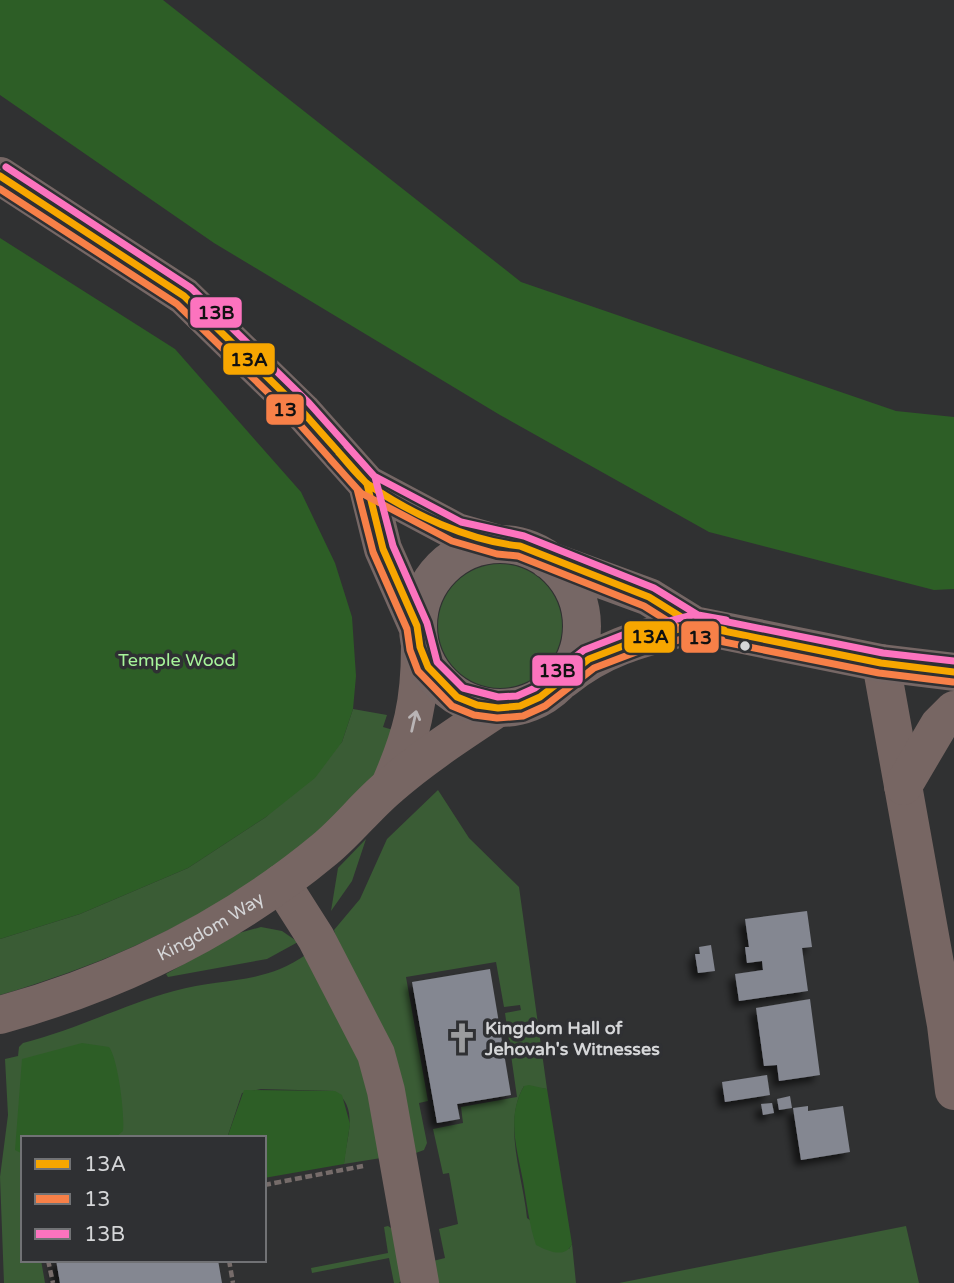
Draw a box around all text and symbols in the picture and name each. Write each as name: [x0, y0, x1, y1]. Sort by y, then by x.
line badge: 13B: [189, 296, 243, 329]
text: 13B: [197, 302, 235, 324]
line badge: 13A: [222, 342, 276, 376]
text: 13A: [230, 349, 268, 371]
line badge: 13: [265, 393, 305, 426]
text: 13: [273, 399, 297, 421]
line badge: 13A: [623, 620, 676, 654]
line badge: 13: [680, 620, 720, 654]
text: 13A: [631, 626, 669, 648]
text: 13: [688, 627, 712, 649]
unlabelled marker: [738, 639, 752, 653]
park label: Temple Wood: [118, 649, 236, 671]
line badge: 13B: [531, 654, 584, 687]
text: 13B: [538, 660, 576, 682]
one-way arrow: [408, 710, 421, 733]
street label: Kingdom Way: [153, 887, 268, 966]
place label: Kingdom Hall of Jehovah's Witnesses: [484, 1017, 660, 1060]
church icon: Kingdom Hall of Jehovah's Witnesses: [445, 1021, 479, 1055]
legend: [21, 1136, 266, 1262]
text: 13A: [84, 1152, 126, 1177]
text: 13: [84, 1187, 110, 1212]
text: 13B: [84, 1222, 125, 1247]

